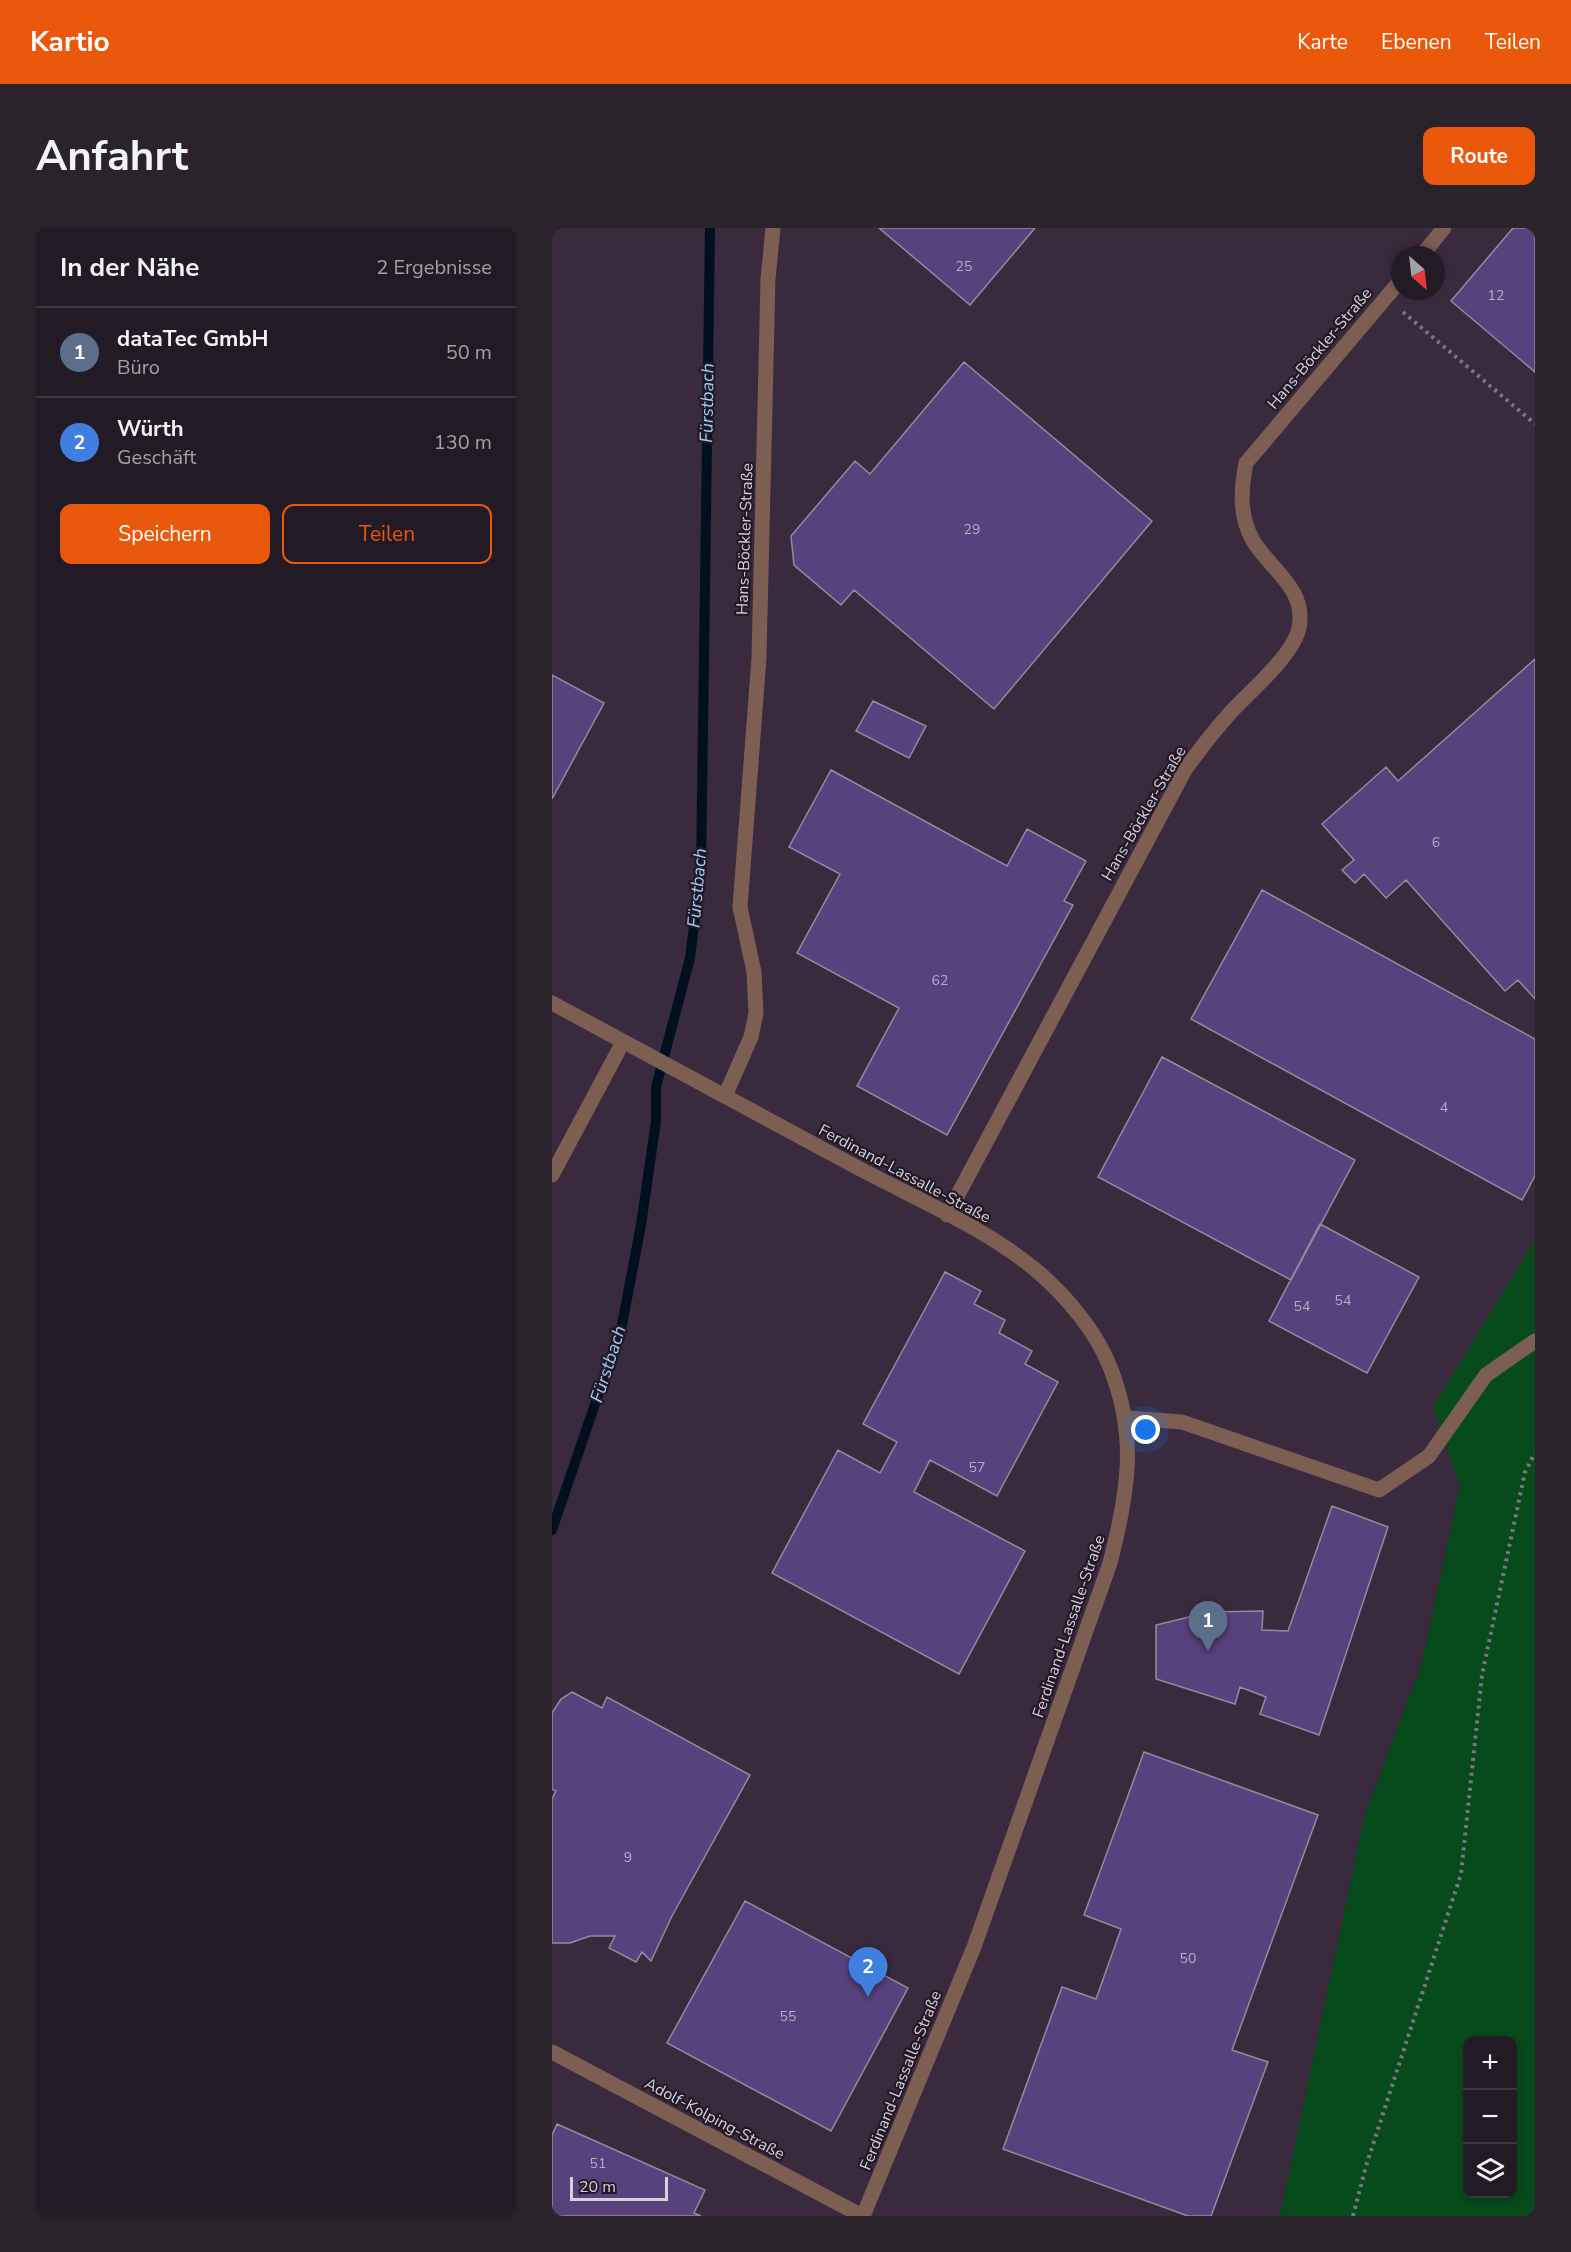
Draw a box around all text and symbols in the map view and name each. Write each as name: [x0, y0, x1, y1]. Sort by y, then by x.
text: Kartio: [30, 23, 110, 61]
text: Karte: [1297, 28, 1348, 56]
text: Ebenen: [1381, 28, 1452, 56]
text: Teilen: [1485, 28, 1541, 56]
button: Route: [1423, 127, 1535, 185]
text: Anfahrt: [36, 128, 188, 185]
north arrow: [1391, 246, 1445, 300]
text: In der Nähe: [60, 250, 199, 285]
text: 2 Ergebnisse: [376, 254, 492, 281]
house number: 25: [956, 257, 972, 276]
street label: Hans-Böckler-Straße: [1262, 283, 1377, 414]
house number: 12: [1488, 286, 1504, 305]
text: dataTec GmbH: [117, 324, 269, 354]
text: 1: [74, 339, 86, 366]
text: 50 m: [446, 339, 492, 366]
text: Büro: [117, 354, 160, 381]
water label: Fürstbach: [694, 363, 720, 443]
text: Würth: [117, 414, 184, 444]
text: 2: [74, 429, 86, 456]
text: 130 m: [434, 429, 492, 456]
text: Geschäft: [117, 444, 196, 471]
street label: Hans-Böckler-Straße: [731, 463, 759, 615]
button: Speichern: [60, 504, 270, 564]
button: Teilen: [282, 504, 492, 564]
house number: 29: [964, 520, 980, 539]
street label: Hans-Böckler-Straße: [1096, 742, 1191, 885]
house number: 6: [1432, 833, 1440, 852]
water label: Fürstbach: [682, 847, 712, 929]
house number: 62: [932, 971, 948, 990]
house number: 4: [1440, 1098, 1448, 1117]
street label: Ferdinand-Lassalle-Straße: [815, 1119, 994, 1229]
house number: 54: [1335, 1291, 1351, 1310]
house number: 54: [1294, 1297, 1310, 1316]
water label: Fürstbach: [584, 1322, 632, 1406]
your location: [1131, 1415, 1160, 1444]
house number: 57: [969, 1458, 985, 1477]
street label: Ferdinand-Lassalle-Straße: [1027, 1532, 1111, 1721]
pin: 1: [1188, 1602, 1228, 1651]
house number: 9: [624, 1848, 632, 1867]
pin: 2: [848, 1948, 888, 1997]
house number: 50: [1180, 1949, 1196, 1968]
street label: Ferdinand-Lassalle-Straße: [855, 1987, 947, 2173]
house number: 55: [780, 2007, 796, 2026]
map controls: [1463, 2036, 1517, 2198]
button: +: [1463, 2036, 1517, 2090]
street label: Adolf-Kolping-Straße: [641, 2073, 788, 2165]
button: −: [1463, 2090, 1517, 2144]
button: layers: [1463, 2144, 1517, 2198]
house number: 51: [590, 2154, 606, 2173]
scale bar: [570, 2174, 668, 2202]
text: 20 m: [579, 2176, 616, 2198]

